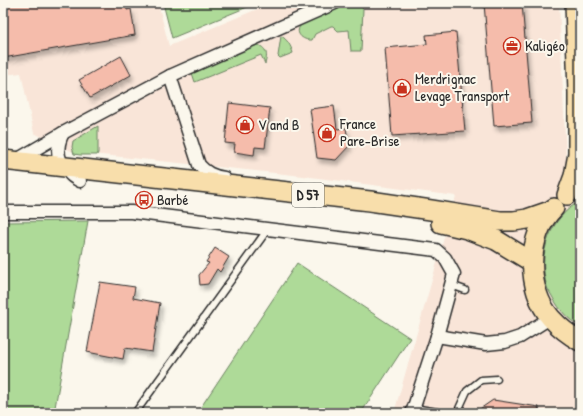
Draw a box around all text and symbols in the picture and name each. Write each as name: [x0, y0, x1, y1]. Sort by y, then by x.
place label: Kaligéo: [525, 35, 565, 56]
office icon: Kaligéo: [502, 36, 522, 56]
place label: Merdrignac Levage Transport: [415, 68, 510, 106]
shop icon: Merdrignac Levage Transport: [392, 78, 412, 98]
place label: France Pare-Brise: [339, 113, 399, 151]
place label: V and B: [258, 114, 299, 135]
shop icon: V and B: [235, 115, 255, 135]
shop icon: France Pare-Brise: [317, 123, 337, 143]
road number: D 57: [292, 183, 324, 207]
place label: Barbé: [157, 189, 188, 210]
bus stop icon: Barbé: [134, 190, 154, 210]

